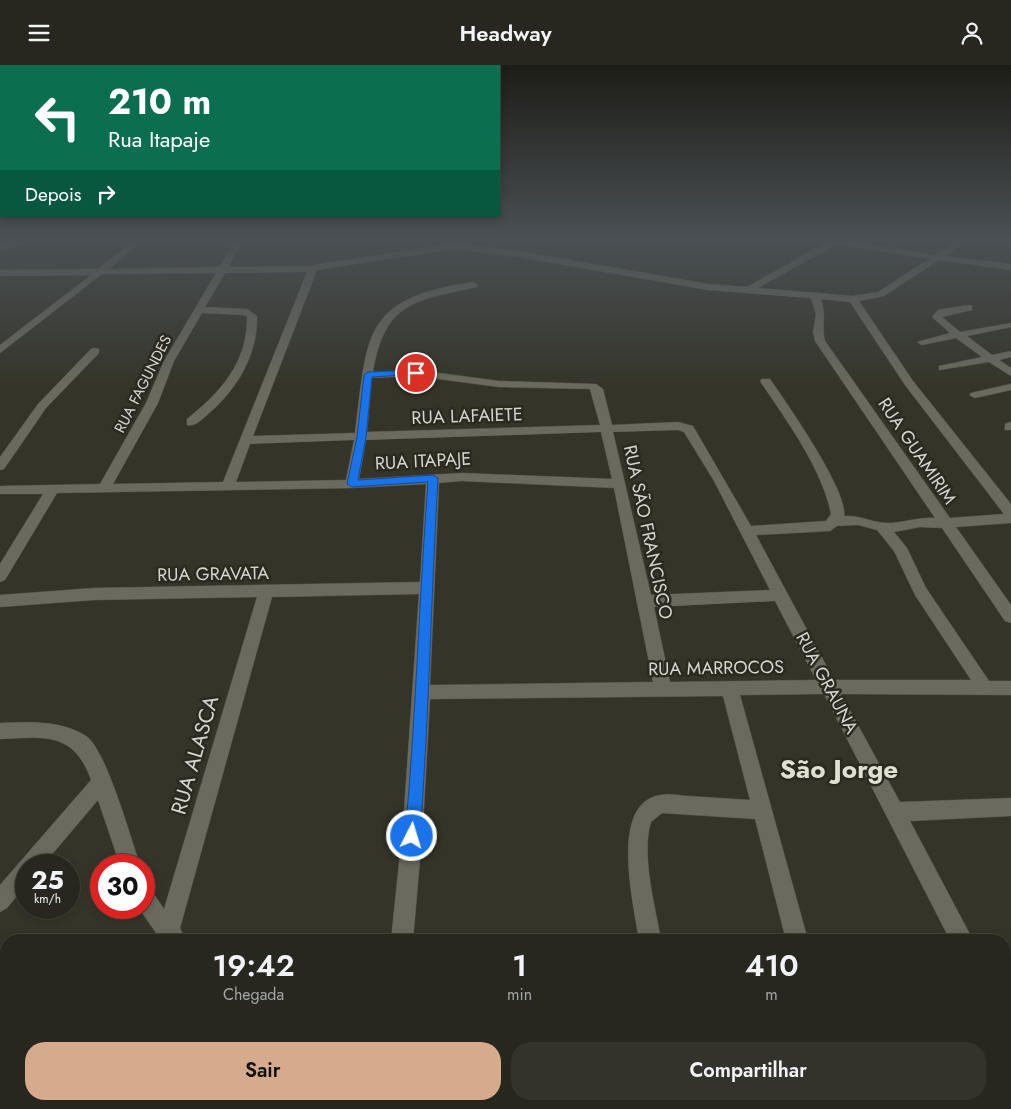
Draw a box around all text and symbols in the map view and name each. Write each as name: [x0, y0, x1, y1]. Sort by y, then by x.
text: Headway: [459, 17, 552, 49]
icon: menu: [25, 19, 53, 47]
icon: person: [958, 19, 986, 47]
text: 210 m: [108, 77, 211, 127]
icon: left: [25, 85, 90, 150]
text: Rua Itapaje: [108, 123, 210, 155]
icon: right: [92, 180, 120, 208]
text: Depois: [25, 181, 82, 208]
street label: RUA FAGUNDES: [109, 331, 177, 437]
pin: [395, 352, 437, 394]
icon: arrive: [402, 359, 430, 387]
street label: RUA GUAMIRIM: [872, 392, 962, 510]
street label: RUA LAFAIETE: [411, 401, 523, 431]
street label: RUA SÃO FRANCISCO: [617, 442, 679, 622]
street label: RUA ITAPAJE: [374, 446, 472, 476]
street label: RUA GRAVATA: [157, 560, 269, 588]
street label: RUA GRAUNA: [789, 628, 865, 738]
street label: RUA MARROCOS: [648, 654, 784, 682]
street label: RUA ALASCA: [164, 692, 226, 818]
district label: São Jorge: [780, 750, 898, 788]
position arrow: [385, 809, 437, 861]
speed limit sign: 30: [90, 854, 155, 919]
text: 25: [31, 862, 64, 898]
text: km/h: [34, 890, 61, 908]
text: 19:42: [212, 944, 295, 987]
text: 1: [512, 944, 527, 987]
text: 410: [745, 944, 799, 987]
text: Chegada: [223, 983, 284, 1006]
text: min: [507, 983, 532, 1006]
text: m: [765, 983, 778, 1006]
button: Sair: [25, 1042, 501, 1100]
button: Compartilhar: [511, 1042, 986, 1100]

